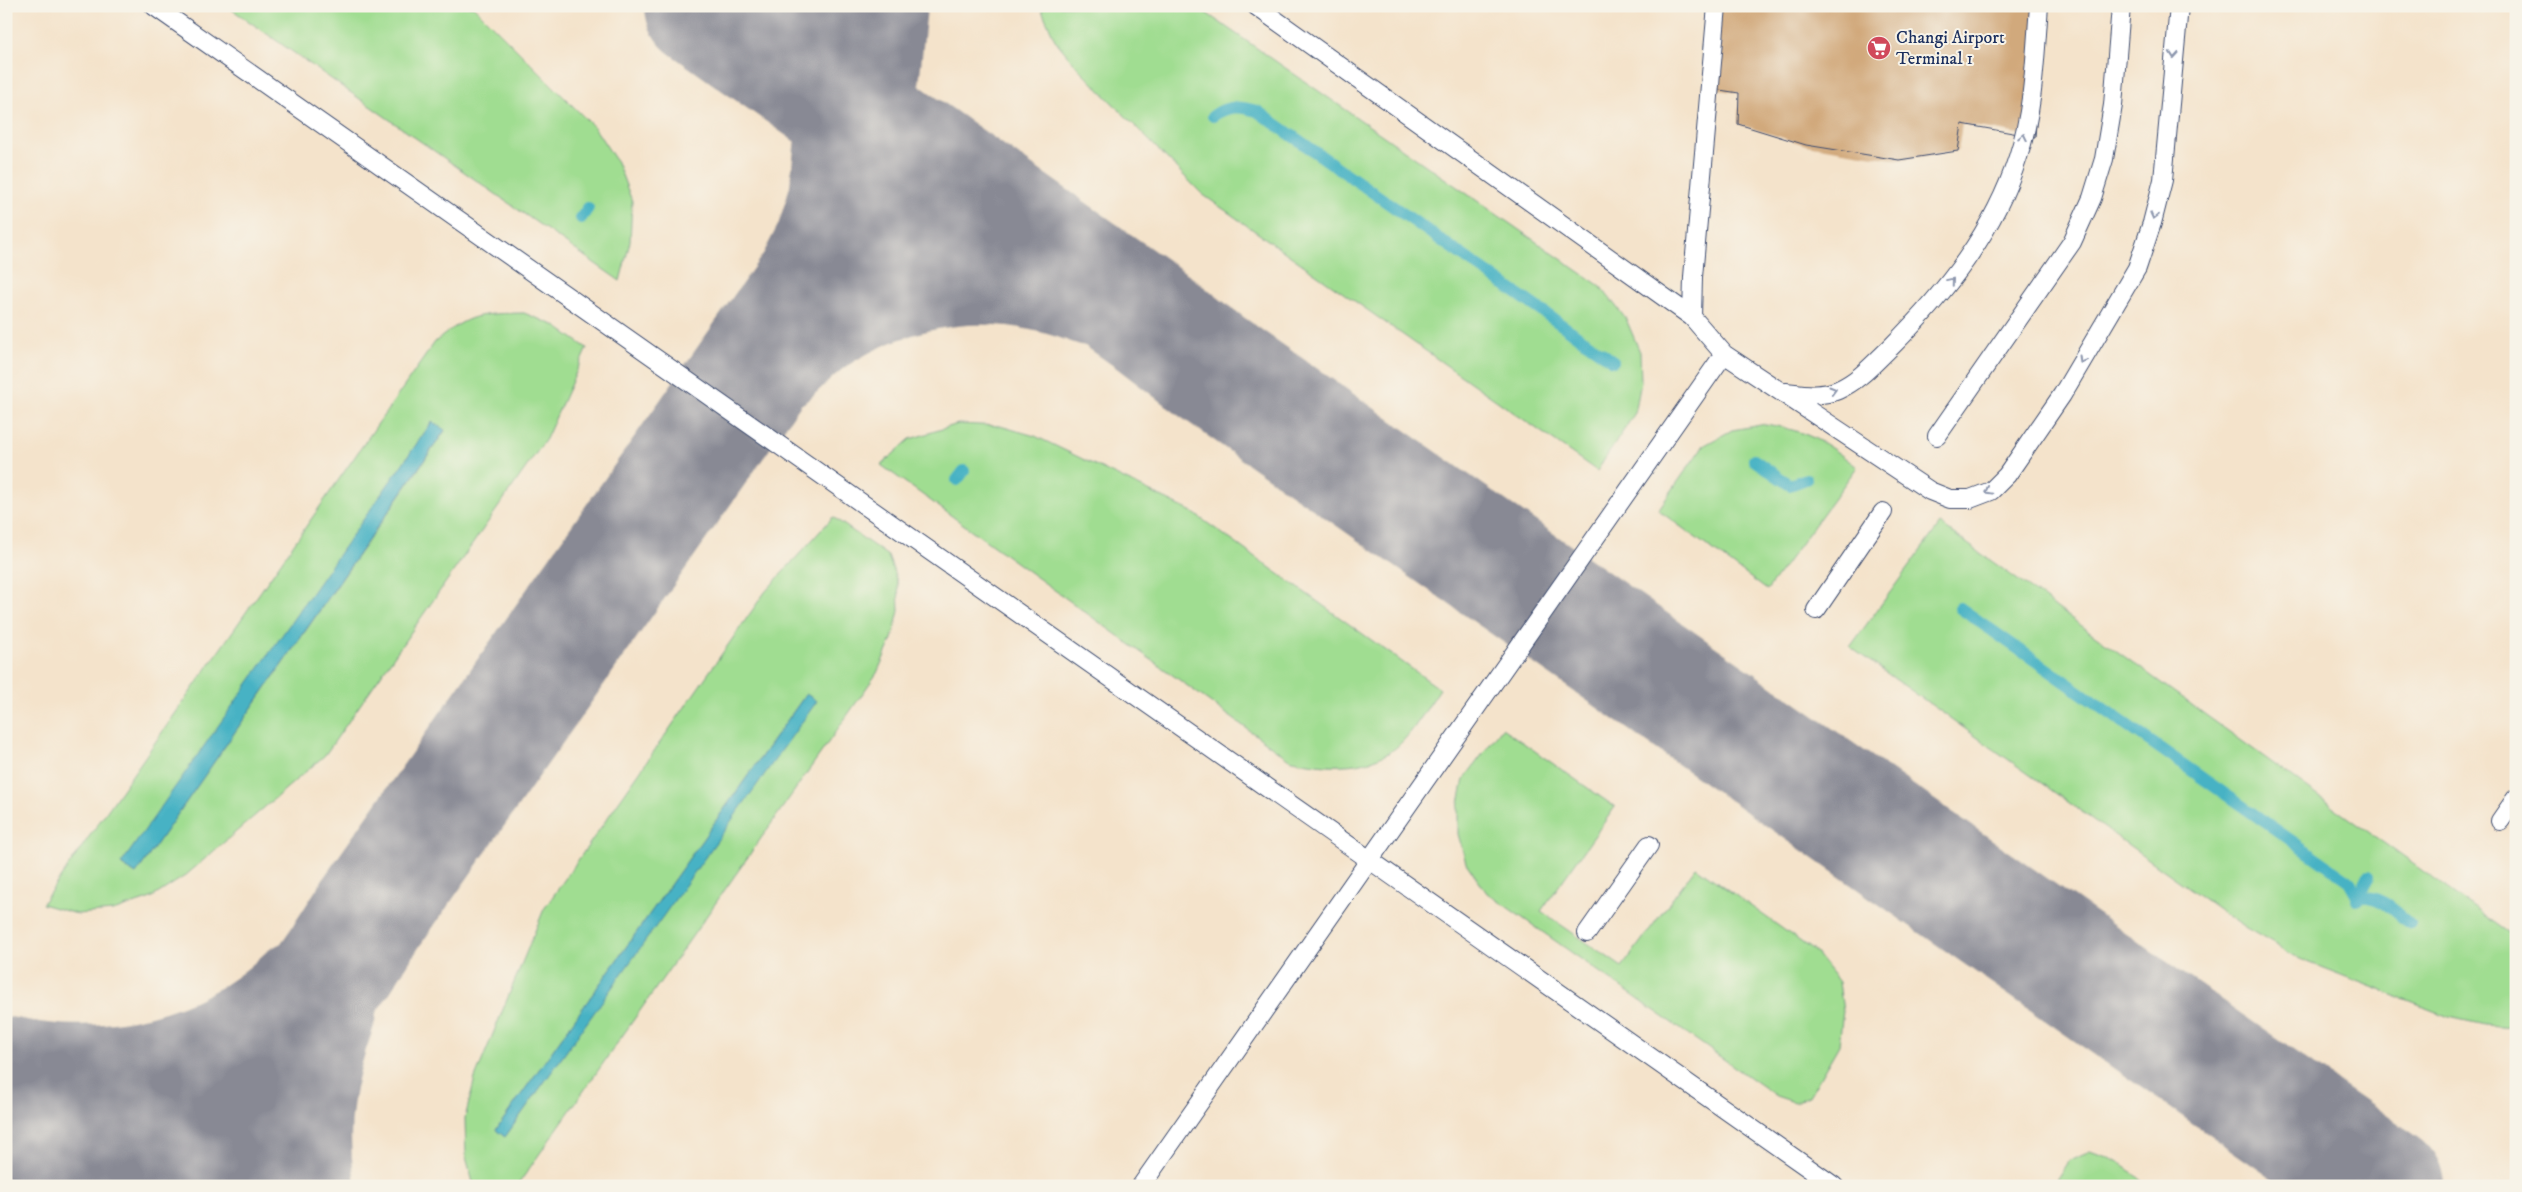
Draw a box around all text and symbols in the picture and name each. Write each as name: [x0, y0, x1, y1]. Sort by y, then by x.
place label: Changi Airport Terminal 1: [1896, 27, 2005, 70]
supermarket icon: Changi Airport Terminal 1: [1866, 35, 1892, 61]
one-way arrow: [2169, 51, 2180, 59]
one-way arrow: [2017, 133, 2027, 142]
one-way arrow: [2149, 211, 2160, 220]
one-way arrow: [1946, 278, 1955, 287]
one-way arrow: [2079, 355, 2089, 364]
one-way arrow: [1829, 386, 1837, 396]
one-way arrow: [1984, 485, 1993, 495]

